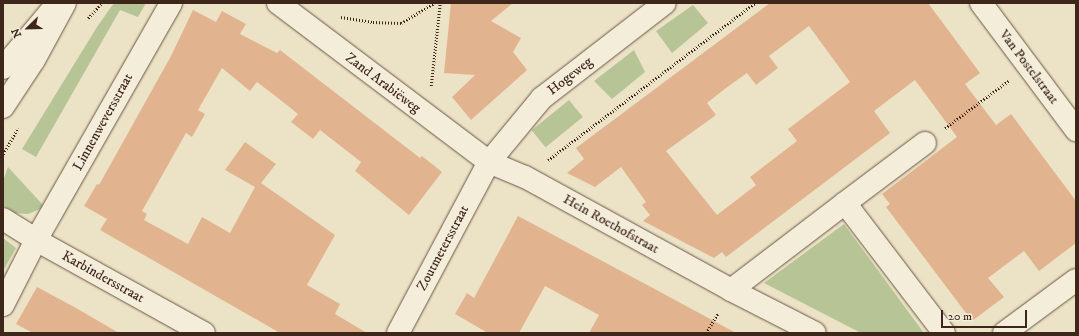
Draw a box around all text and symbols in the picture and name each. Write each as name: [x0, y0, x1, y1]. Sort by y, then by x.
north arrow: [8, 8, 48, 48]
text: N: [9, 26, 25, 40]
street label: Van Postelstraat: [996, 26, 1062, 108]
street label: Zand Arabiëweg: [342, 49, 424, 117]
street label: Hogeweg: [544, 53, 596, 99]
street label: Linnenweversstraat: [69, 70, 137, 174]
street label: Hein Roethofstraat: [560, 191, 662, 257]
street label: Zoutmetersstraat: [413, 202, 473, 294]
street label: Karbindersstraat: [59, 247, 147, 307]
scale bar: [943, 302, 1029, 328]
text: 20 m: [948, 309, 972, 324]

